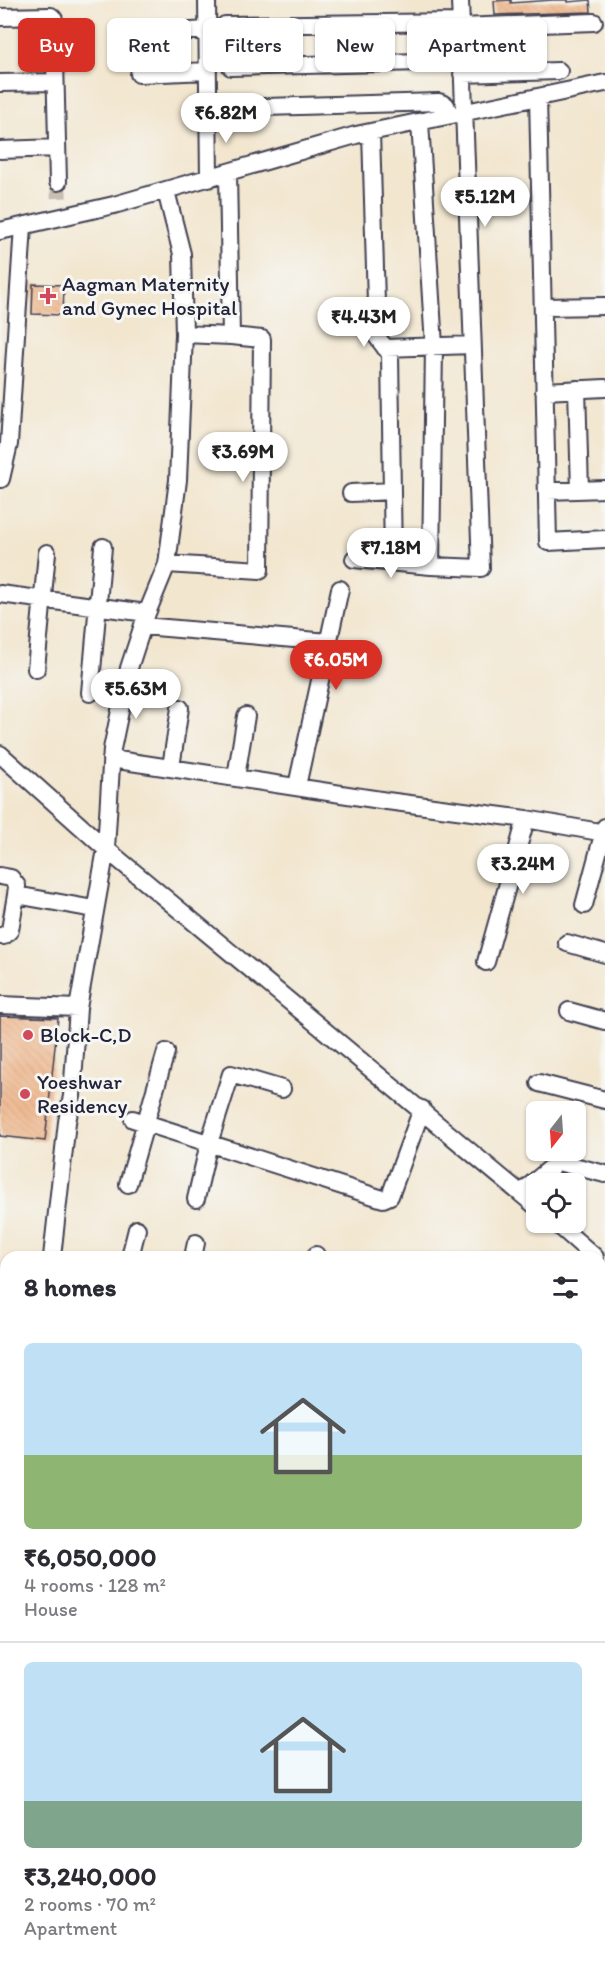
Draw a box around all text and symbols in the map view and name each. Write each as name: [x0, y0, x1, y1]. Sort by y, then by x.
chip: Buy: [18, 18, 95, 72]
chip: Rent: [107, 18, 191, 72]
chip: Filters: [203, 18, 303, 72]
chip: New: [315, 18, 395, 72]
chip: Apartment: [407, 18, 547, 72]
pin: ₹6.82M: [177, 93, 275, 144]
text: ₹6.82M: [195, 100, 257, 124]
pin: ₹5.12M: [436, 177, 534, 228]
text: ₹5.12M: [455, 184, 515, 208]
place label: Aagman Maternity and Gynec Hospital: [62, 271, 237, 320]
marker: Aagman Maternity and Gynec Hospital: [39, 287, 57, 305]
pin: ₹4.43M: [315, 297, 413, 348]
text: ₹4.43M: [331, 304, 397, 328]
pin: ₹3.69M: [194, 432, 292, 483]
text: ₹3.69M: [212, 439, 274, 463]
pin: ₹7.18M: [342, 528, 440, 579]
text: ₹7.18M: [361, 535, 421, 559]
pin: ₹6.05M: [287, 640, 385, 691]
text: ₹6.05M: [304, 647, 368, 671]
pin: ₹5.63M: [87, 669, 185, 720]
text: ₹5.63M: [105, 676, 167, 700]
pin: ₹3.24M: [474, 844, 572, 895]
text: ₹3.24M: [491, 851, 555, 875]
place label: Block-C,D: [40, 1022, 132, 1047]
marker: Block-C,D: [21, 1028, 35, 1042]
place label: Yoeshwar Residency: [37, 1069, 127, 1118]
marker: Yoeshwar Residency: [18, 1087, 32, 1101]
north arrow: [526, 1101, 586, 1161]
map controls: [526, 1101, 586, 1233]
button: locate: [526, 1173, 586, 1233]
text: 8 homes: [24, 1271, 116, 1303]
icon: filters: [549, 1271, 582, 1304]
icon: home: [249, 1382, 357, 1490]
text: ₹6,050,000: [24, 1541, 157, 1573]
text: 4 rooms · 128 m²: [24, 1573, 166, 1597]
text: House: [24, 1597, 78, 1621]
icon: home: [249, 1701, 357, 1809]
text: ₹3,240,000: [24, 1860, 157, 1892]
text: 2 rooms · 70 m²: [24, 1892, 156, 1916]
text: Apartment: [24, 1916, 117, 1940]

